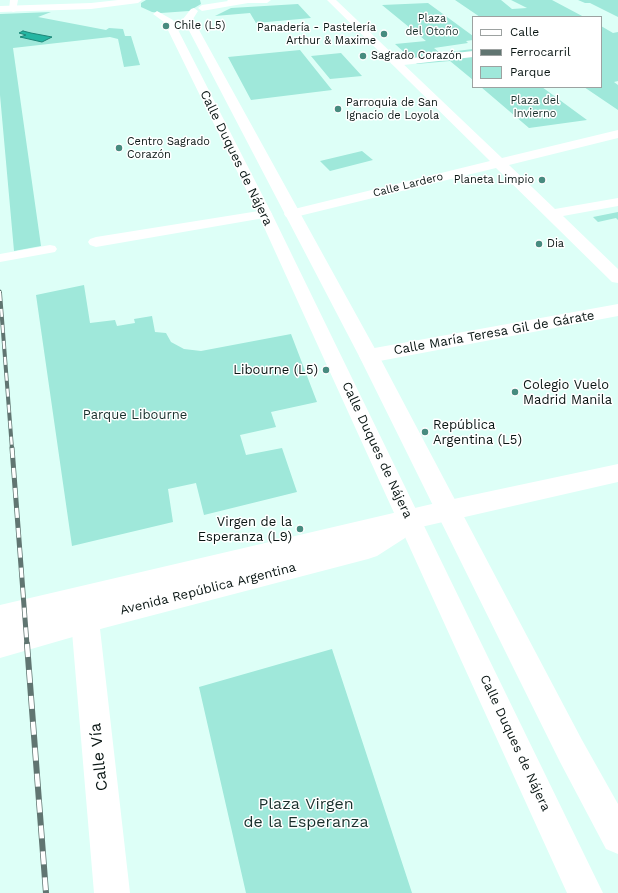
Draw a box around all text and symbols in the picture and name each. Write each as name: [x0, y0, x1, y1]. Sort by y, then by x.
park label: Plaza del Otoño: [405, 12, 459, 38]
legend: [472, 16, 602, 88]
place label: Chile (L5): [174, 19, 225, 33]
marker: Chile (L5): [161, 21, 171, 31]
place label: Panadería - Pastelería Arthur & Maxime: [257, 21, 376, 47]
text: Calle: [510, 25, 539, 39]
marker: Panadería - Pastelería Arthur & Maxime: [379, 29, 389, 39]
text: Ferrocarril: [510, 45, 571, 59]
place label: Sagrado Corazón: [371, 49, 462, 63]
marker: Sagrado Corazón: [358, 51, 368, 61]
text: Parque: [510, 65, 551, 79]
street label: Calle Duques de Nájera: [196, 88, 276, 228]
park label: Plaza del Invierno: [511, 94, 559, 120]
place label: Parroquia de San Ignacio de Loyola: [346, 96, 439, 122]
marker: Parroquia de San Ignacio de Loyola: [333, 104, 343, 114]
place label: Centro Sagrado Corazón: [127, 135, 210, 161]
marker: Centro Sagrado Corazón: [114, 143, 124, 153]
street label: Calle Lardero: [372, 170, 444, 200]
place label: Planeta Limpio: [454, 173, 534, 187]
marker: Planeta Limpio: [537, 175, 547, 185]
place label: Dia: [547, 237, 564, 251]
marker: Dia: [534, 239, 544, 249]
street label: Calle María Teresa Gil de Gárate: [392, 308, 596, 358]
place label: Libourne (L5): [233, 362, 318, 378]
marker: Libourne (L5): [321, 365, 331, 375]
place label: Colegio Vuelo Madrid Manila: [523, 377, 612, 408]
street label: Calle Duques de Nájera: [338, 379, 416, 521]
marker: Colegio Vuelo Madrid Manila: [510, 387, 520, 397]
park label: Parque Libourne: [83, 407, 187, 423]
place label: República Argentina (L5): [433, 417, 522, 448]
marker: República Argentina (L5): [420, 427, 430, 437]
place label: Virgen de la Esperanza (L9): [198, 514, 292, 545]
marker: Virgen de la Esperanza (L9): [295, 524, 305, 534]
street label: Avenida República Argentina: [118, 560, 298, 618]
street label: Calle Duques de Nájera: [476, 672, 554, 814]
street label: Calle Vía: [86, 722, 112, 792]
park label: Plaza Virgen de la Esperanza: [244, 794, 368, 832]

